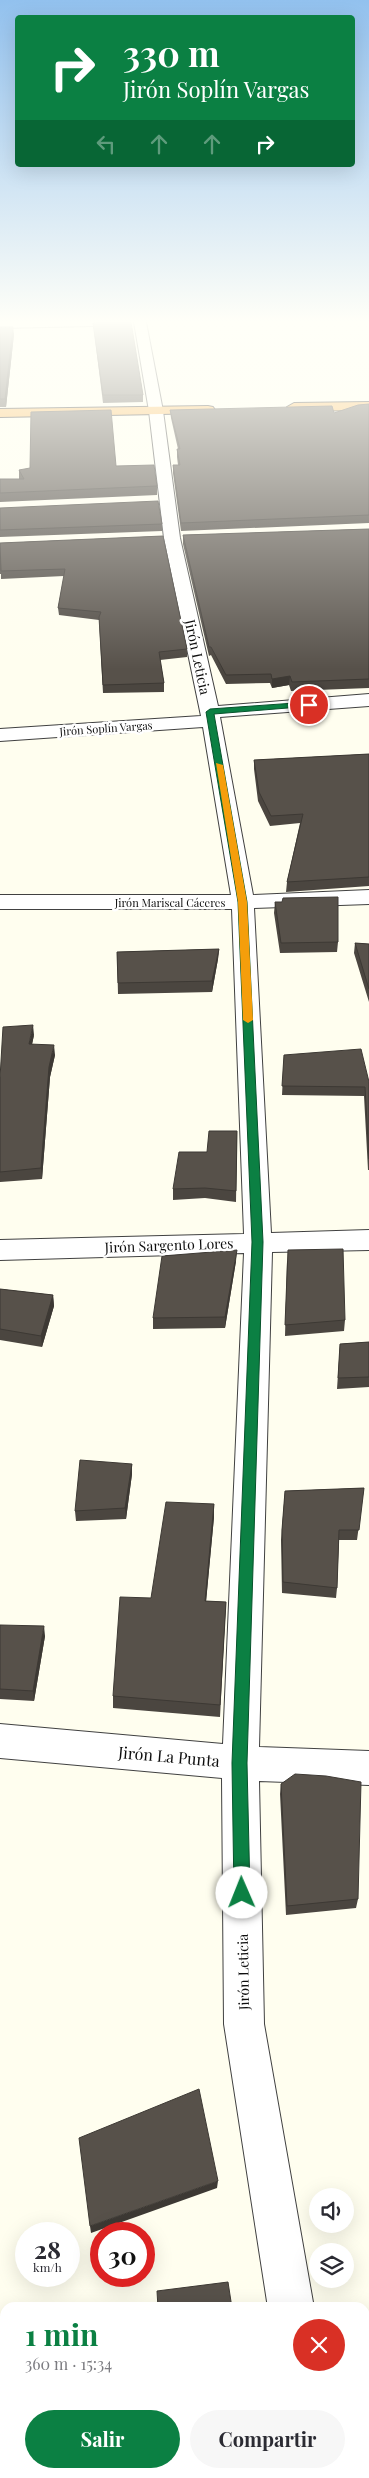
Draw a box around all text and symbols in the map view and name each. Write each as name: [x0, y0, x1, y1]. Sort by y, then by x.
text: 330 m: [123, 29, 220, 76]
icon: right: [40, 35, 105, 100]
text: Jirón Soplín Vargas: [123, 74, 309, 104]
icon: left: [92, 130, 120, 158]
icon: ahead: [145, 130, 173, 158]
icon: ahead: [198, 130, 226, 158]
icon: right: [251, 130, 279, 158]
street label: Jirón Leticia: [181, 617, 215, 696]
pin: [288, 684, 330, 726]
icon: arrive: [295, 691, 323, 719]
street label: Jirón Soplín Vargas: [58, 717, 153, 739]
street label: Jirón Mariscal Cáceres: [114, 895, 225, 910]
street label: Jirón Sargento Lores: [103, 1233, 234, 1257]
street label: Jirón La Punta: [116, 1741, 221, 1771]
position arrow: [215, 1866, 267, 1918]
street label: Jirón Leticia: [233, 1934, 253, 2011]
map controls: [309, 2188, 354, 2288]
button: sound: [309, 2188, 354, 2233]
speed limit sign: 30: [90, 2222, 155, 2287]
text: 28: [34, 2232, 61, 2265]
button: layers: [309, 2243, 354, 2288]
text: km/h: [33, 2259, 62, 2275]
text: 1 min: [25, 2314, 99, 2354]
button: close: [293, 2319, 345, 2371]
text: 360 m · 15:34: [25, 2353, 112, 2374]
button: Salir: [25, 2410, 180, 2468]
button: Compartir: [190, 2410, 345, 2468]

